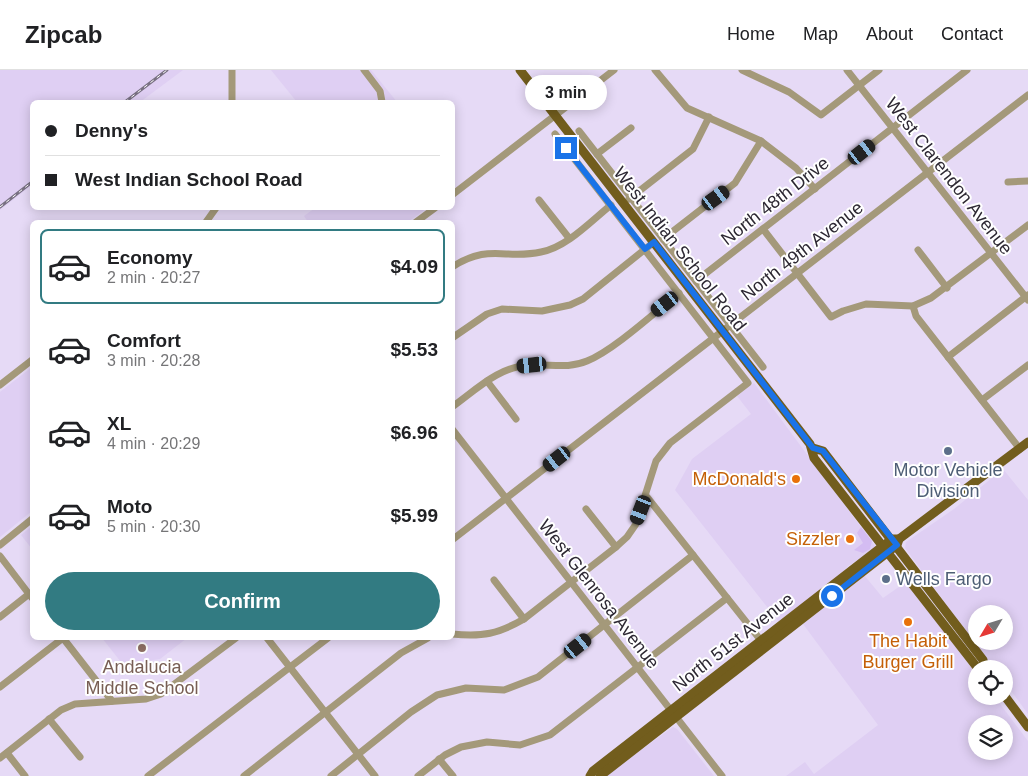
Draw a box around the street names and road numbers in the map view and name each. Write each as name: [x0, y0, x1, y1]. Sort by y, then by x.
street label: West Clarendon Avenue: [882, 94, 1016, 258]
street label: North 48th Drive: [717, 153, 833, 249]
street label: West Indian School Road: [610, 163, 750, 335]
street label: North 49th Avenue: [737, 197, 867, 305]
street label: West Glenrosa Avenue: [535, 516, 663, 672]
street label: North 51st Avenue: [669, 589, 797, 695]

